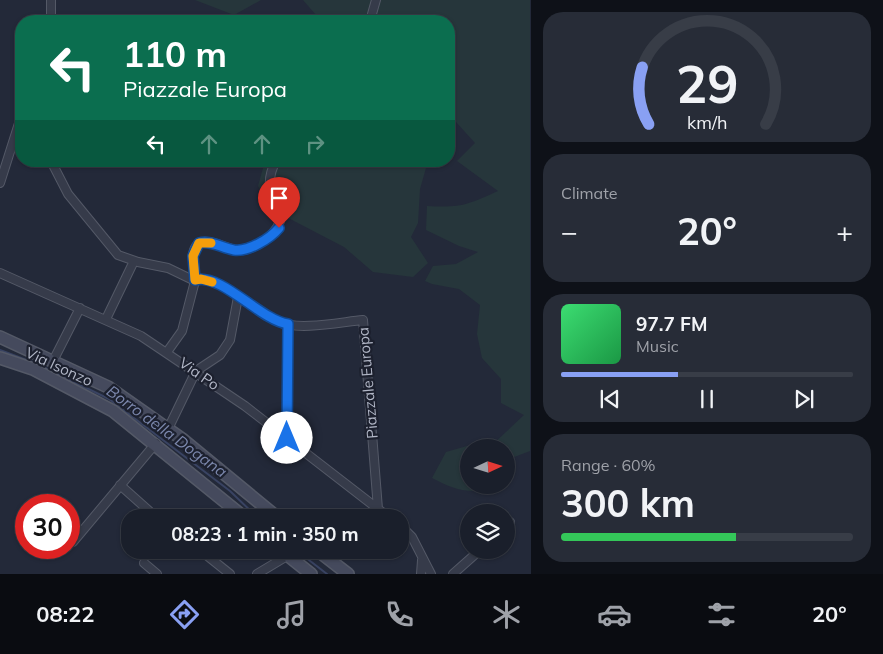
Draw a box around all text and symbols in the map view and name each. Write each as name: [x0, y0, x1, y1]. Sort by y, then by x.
text: 110 m: [123, 32, 227, 76]
icon: left: [40, 35, 105, 100]
text: 29: [676, 51, 738, 116]
text: Piazzale Europa: [123, 75, 287, 103]
text: km/h: [687, 111, 727, 133]
icon: left: [142, 130, 170, 158]
icon: ahead: [195, 130, 223, 158]
icon: ahead: [248, 130, 276, 158]
icon: right: [301, 130, 329, 158]
pin: [258, 177, 300, 228]
text: Climate: [561, 183, 617, 203]
icon: arrive: [265, 184, 293, 212]
text: 20°: [677, 207, 737, 255]
text: −: [561, 214, 578, 249]
text: +: [836, 214, 853, 249]
text: 97.7 FM: [636, 312, 708, 336]
street label: Piazzale Europa: [353, 326, 382, 440]
text: Music: [636, 336, 679, 356]
street label: Via Isonzo: [23, 343, 96, 390]
street label: Via Po: [175, 353, 223, 394]
water label: Borro della Dogana: [103, 381, 231, 482]
icon: previous: [596, 385, 624, 413]
icon: pause: [693, 385, 721, 413]
icon: next: [790, 385, 818, 413]
position arrow: [260, 411, 312, 463]
north arrow: [460, 439, 515, 494]
map controls: [460, 439, 515, 559]
text: Range · 60%: [561, 455, 656, 475]
text: 300 km: [561, 479, 695, 527]
speed limit sign: 30: [15, 494, 80, 559]
button: layers: [460, 504, 515, 559]
text: 08:23 · 1 min · 350 m: [171, 522, 359, 546]
icon: directions: [167, 597, 202, 632]
icon: music: [274, 597, 309, 632]
icon: phone: [382, 597, 417, 632]
icon: climate: [489, 597, 524, 632]
icon: car: [597, 597, 632, 632]
icon: filters: [704, 597, 739, 632]
text: 08:22: [36, 600, 95, 628]
text: 20°: [812, 600, 847, 628]

